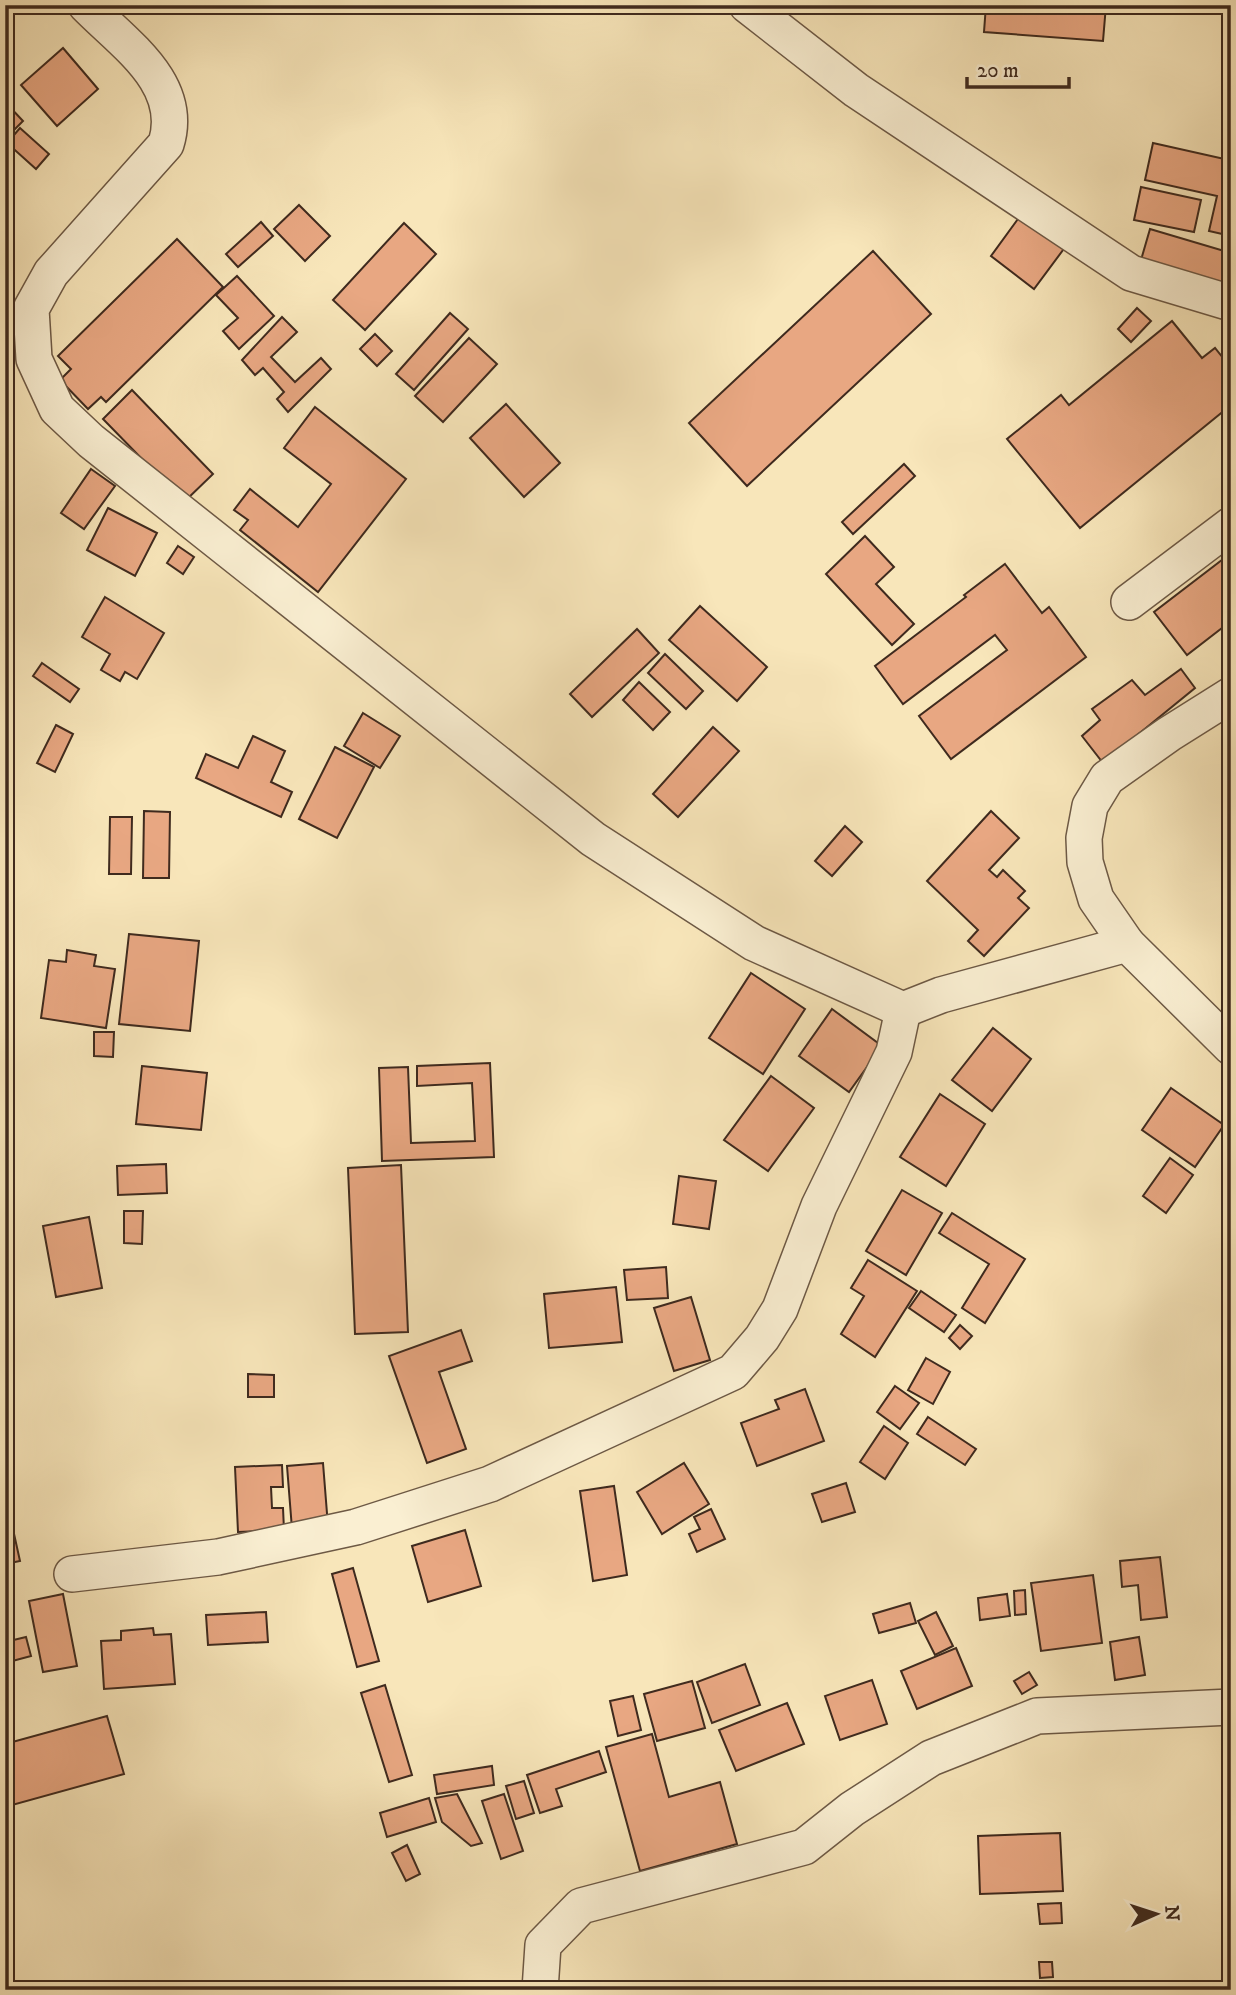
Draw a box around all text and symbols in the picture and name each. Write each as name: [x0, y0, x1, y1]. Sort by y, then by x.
scale bar: [967, 46, 1068, 90]
text: 20 m: [977, 58, 1019, 84]
north arrow: [1120, 1880, 1190, 1950]
text: N: [1160, 1905, 1183, 1922]

